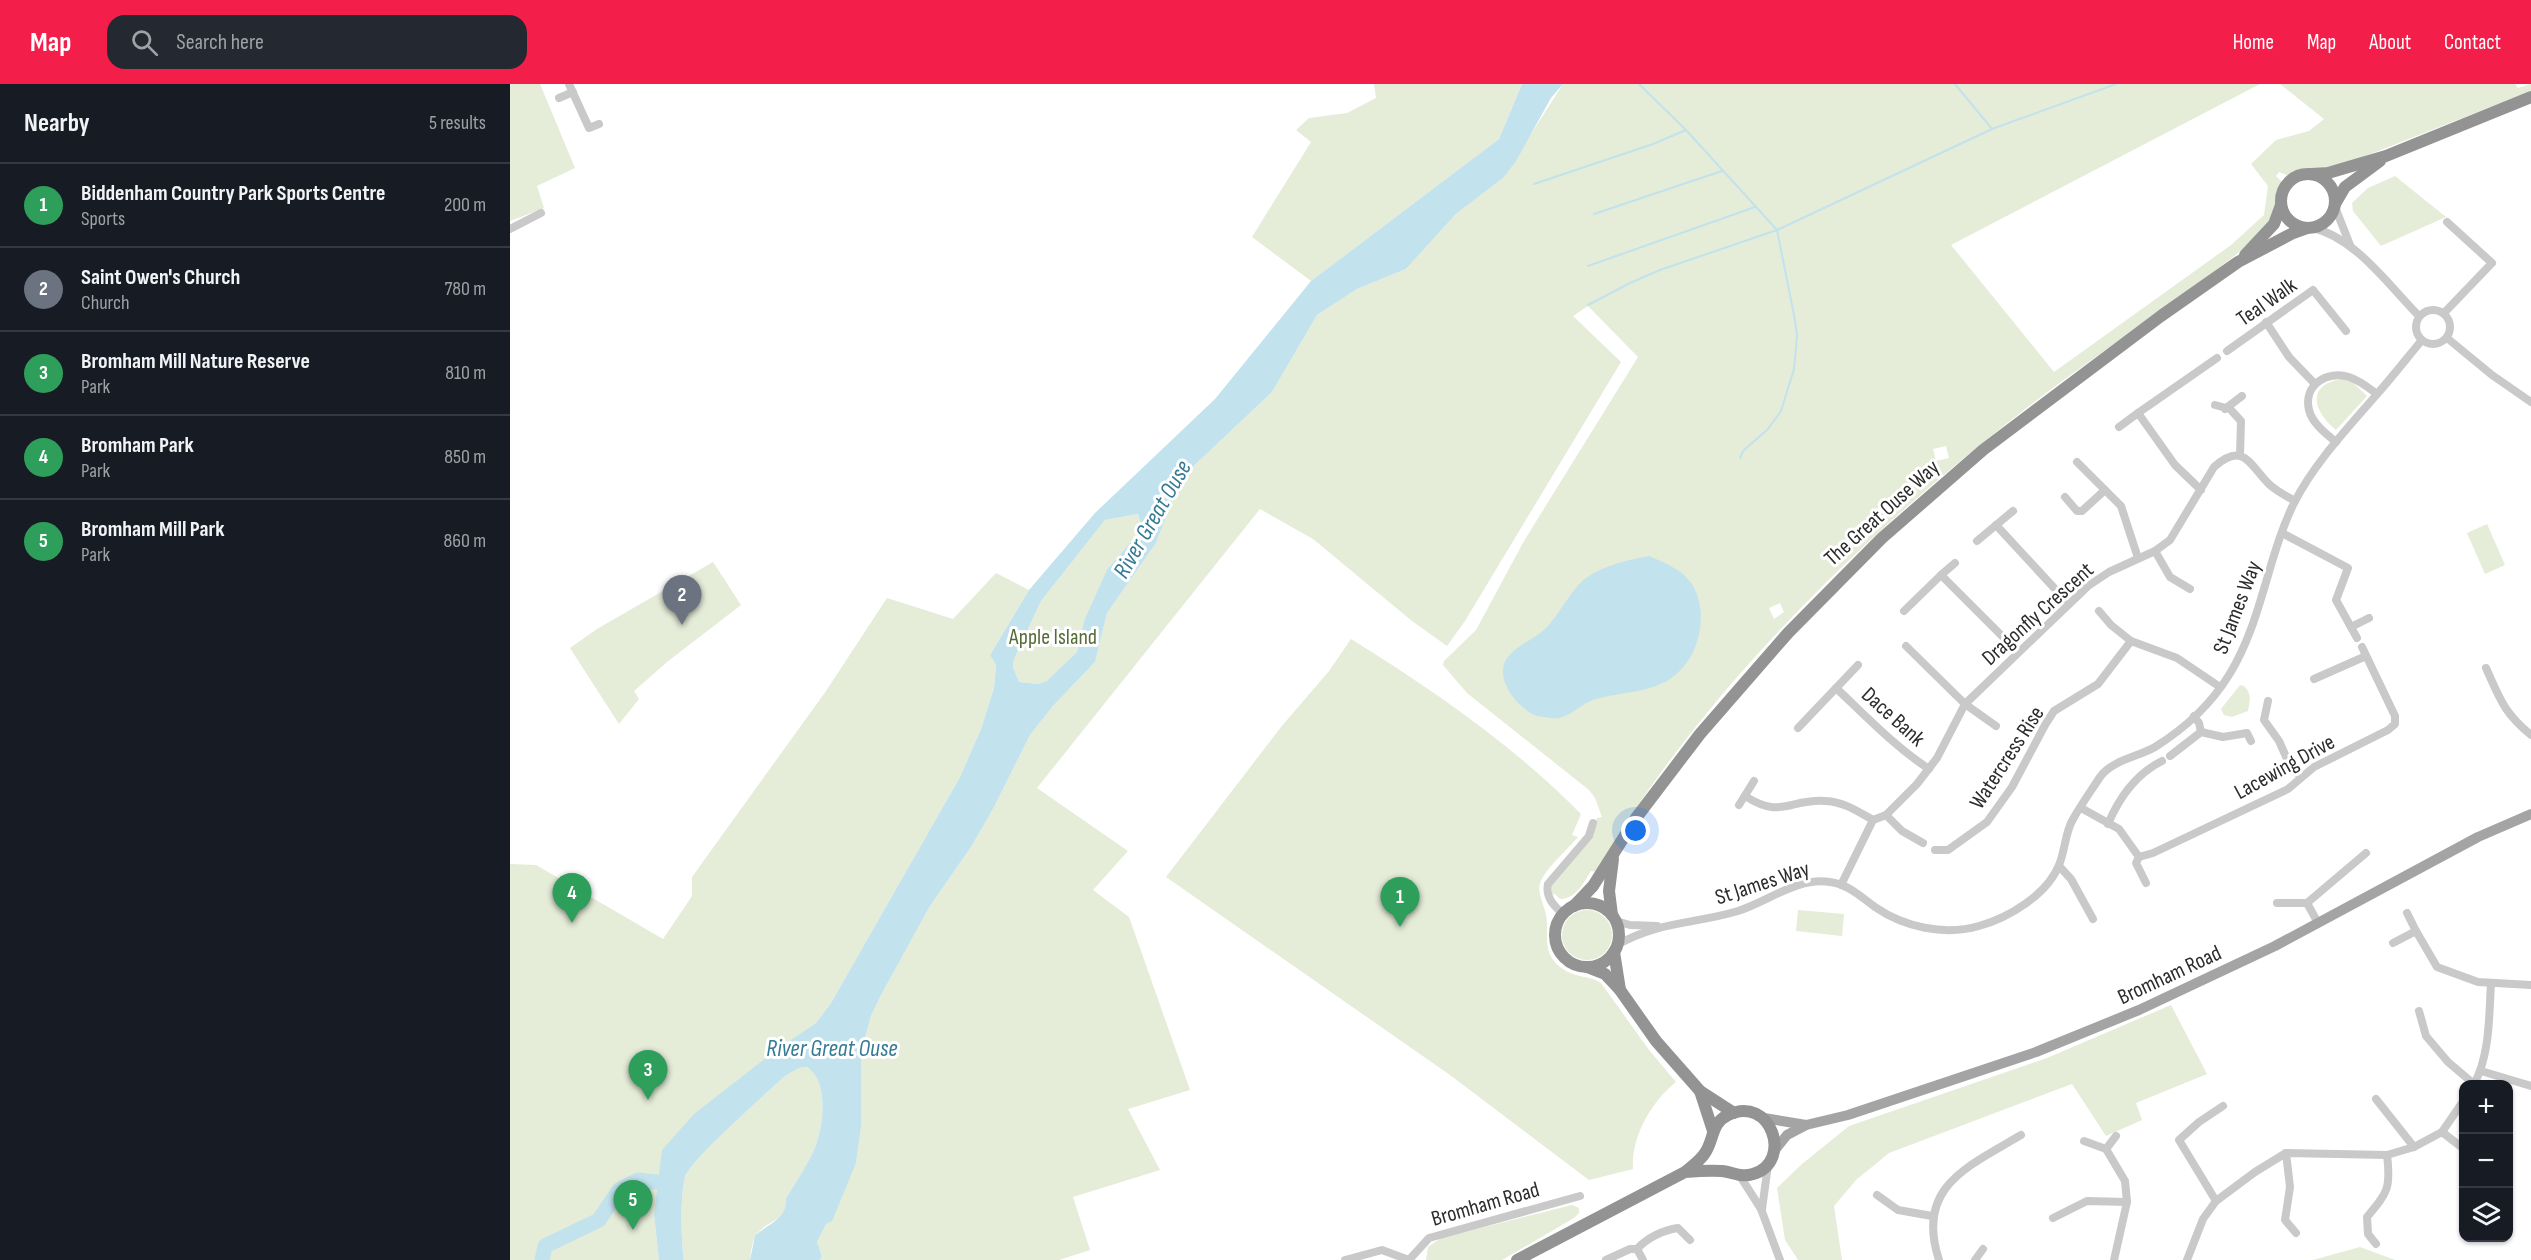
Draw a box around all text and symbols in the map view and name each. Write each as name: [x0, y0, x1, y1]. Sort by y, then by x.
search box: [107, 15, 527, 69]
text: Map: [30, 26, 71, 59]
icon: search: [128, 26, 161, 59]
text: Search here: [176, 29, 264, 56]
text: Home: [2233, 30, 2274, 55]
text: Map: [2307, 30, 2336, 55]
text: About: [2369, 30, 2411, 55]
text: Contact: [2444, 30, 2501, 55]
text: Nearby: [24, 108, 90, 139]
text: 5 results: [429, 111, 486, 135]
text: Biddenham Country Park Sports Centre: [81, 180, 385, 207]
text: 1: [40, 193, 47, 217]
text: 200 m: [444, 193, 486, 217]
text: Sports: [81, 207, 125, 231]
text: Saint Owen's Church: [81, 264, 240, 291]
street label: Teal Walk: [2232, 272, 2303, 333]
text: 2: [39, 277, 48, 301]
text: 780 m: [444, 277, 486, 301]
text: Church: [81, 291, 130, 315]
text: Bromham Mill Nature Reserve: [81, 348, 310, 375]
text: 3: [39, 361, 48, 385]
text: 810 m: [445, 361, 486, 385]
text: Park: [81, 375, 110, 399]
text: Bromham Park: [81, 432, 194, 459]
text: 4: [39, 445, 48, 469]
text: 850 m: [444, 445, 486, 469]
street label: The Great Ouse Way: [1819, 454, 1946, 572]
water label: River Great Ouse: [1107, 455, 1198, 583]
text: Park: [81, 459, 110, 483]
text: Bromham Mill Park: [81, 516, 225, 543]
text: 5: [39, 529, 48, 553]
text: 860 m: [444, 529, 486, 553]
text: Park: [81, 543, 110, 567]
street label: Dragonfly Crescent: [1976, 557, 2100, 671]
street label: St James Way: [2207, 557, 2268, 658]
pin: 2: [662, 576, 702, 625]
park label: Apple Island: [1008, 624, 1097, 651]
street label: Dace Bank: [1856, 682, 1931, 753]
street label: Watercress Rise: [1964, 701, 2050, 814]
street label: Lacewing Drive: [2230, 729, 2340, 806]
your location: [1621, 816, 1650, 845]
street label: St James Way: [1712, 855, 1813, 911]
pin: 4: [552, 874, 592, 923]
pin: 1: [1380, 878, 1420, 927]
street label: Bromham Road: [2114, 940, 2226, 1011]
water label: River Great Ouse: [766, 1034, 898, 1063]
pin: 3: [628, 1050, 668, 1100]
map controls: [2459, 1080, 2513, 1242]
button: +: [2459, 1080, 2513, 1134]
button: −: [2459, 1134, 2513, 1188]
street label: Bromham Road: [1428, 1176, 1543, 1233]
pin: 5: [614, 1180, 652, 1230]
button: layers: [2459, 1188, 2513, 1242]

